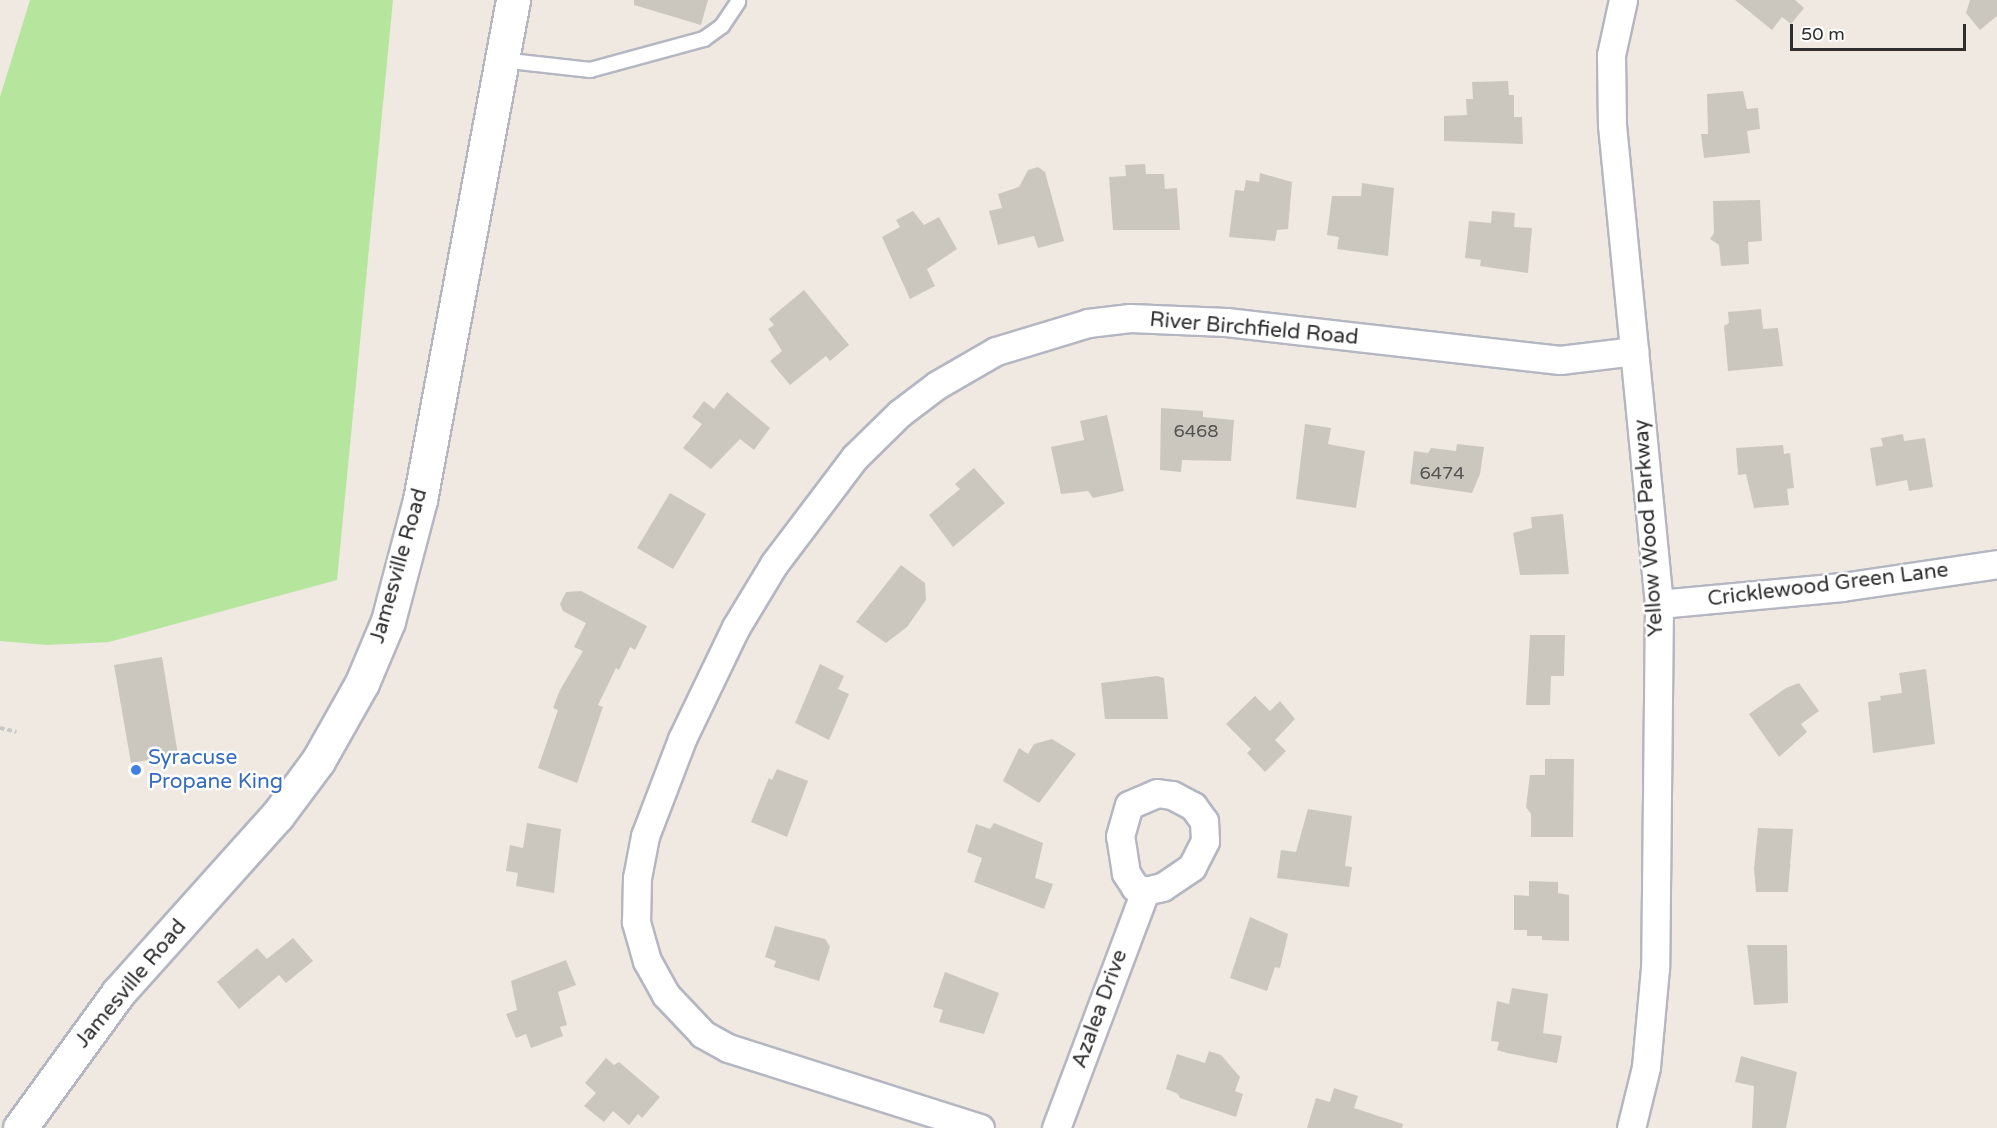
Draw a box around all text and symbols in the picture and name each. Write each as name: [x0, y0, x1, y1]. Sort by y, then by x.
scale bar: [1793, 12, 1968, 50]
text: 50 m: [1801, 23, 1845, 45]
street label: River Birchfield Road: [1149, 307, 1359, 351]
street label: Yellow Wood Parkway: [1629, 419, 1669, 637]
house number: 6468: [1173, 420, 1219, 442]
house number: 6474: [1419, 462, 1465, 484]
street label: Jamesville Road: [365, 486, 433, 646]
street label: Cricklewood Green Lane: [1706, 558, 1950, 612]
place label: Syracuse Propane King: [148, 745, 283, 795]
marker: Syracuse Propane King: [129, 763, 143, 777]
street label: Jamesville Road: [70, 915, 192, 1053]
street label: Azalea Drive: [1067, 946, 1133, 1072]

